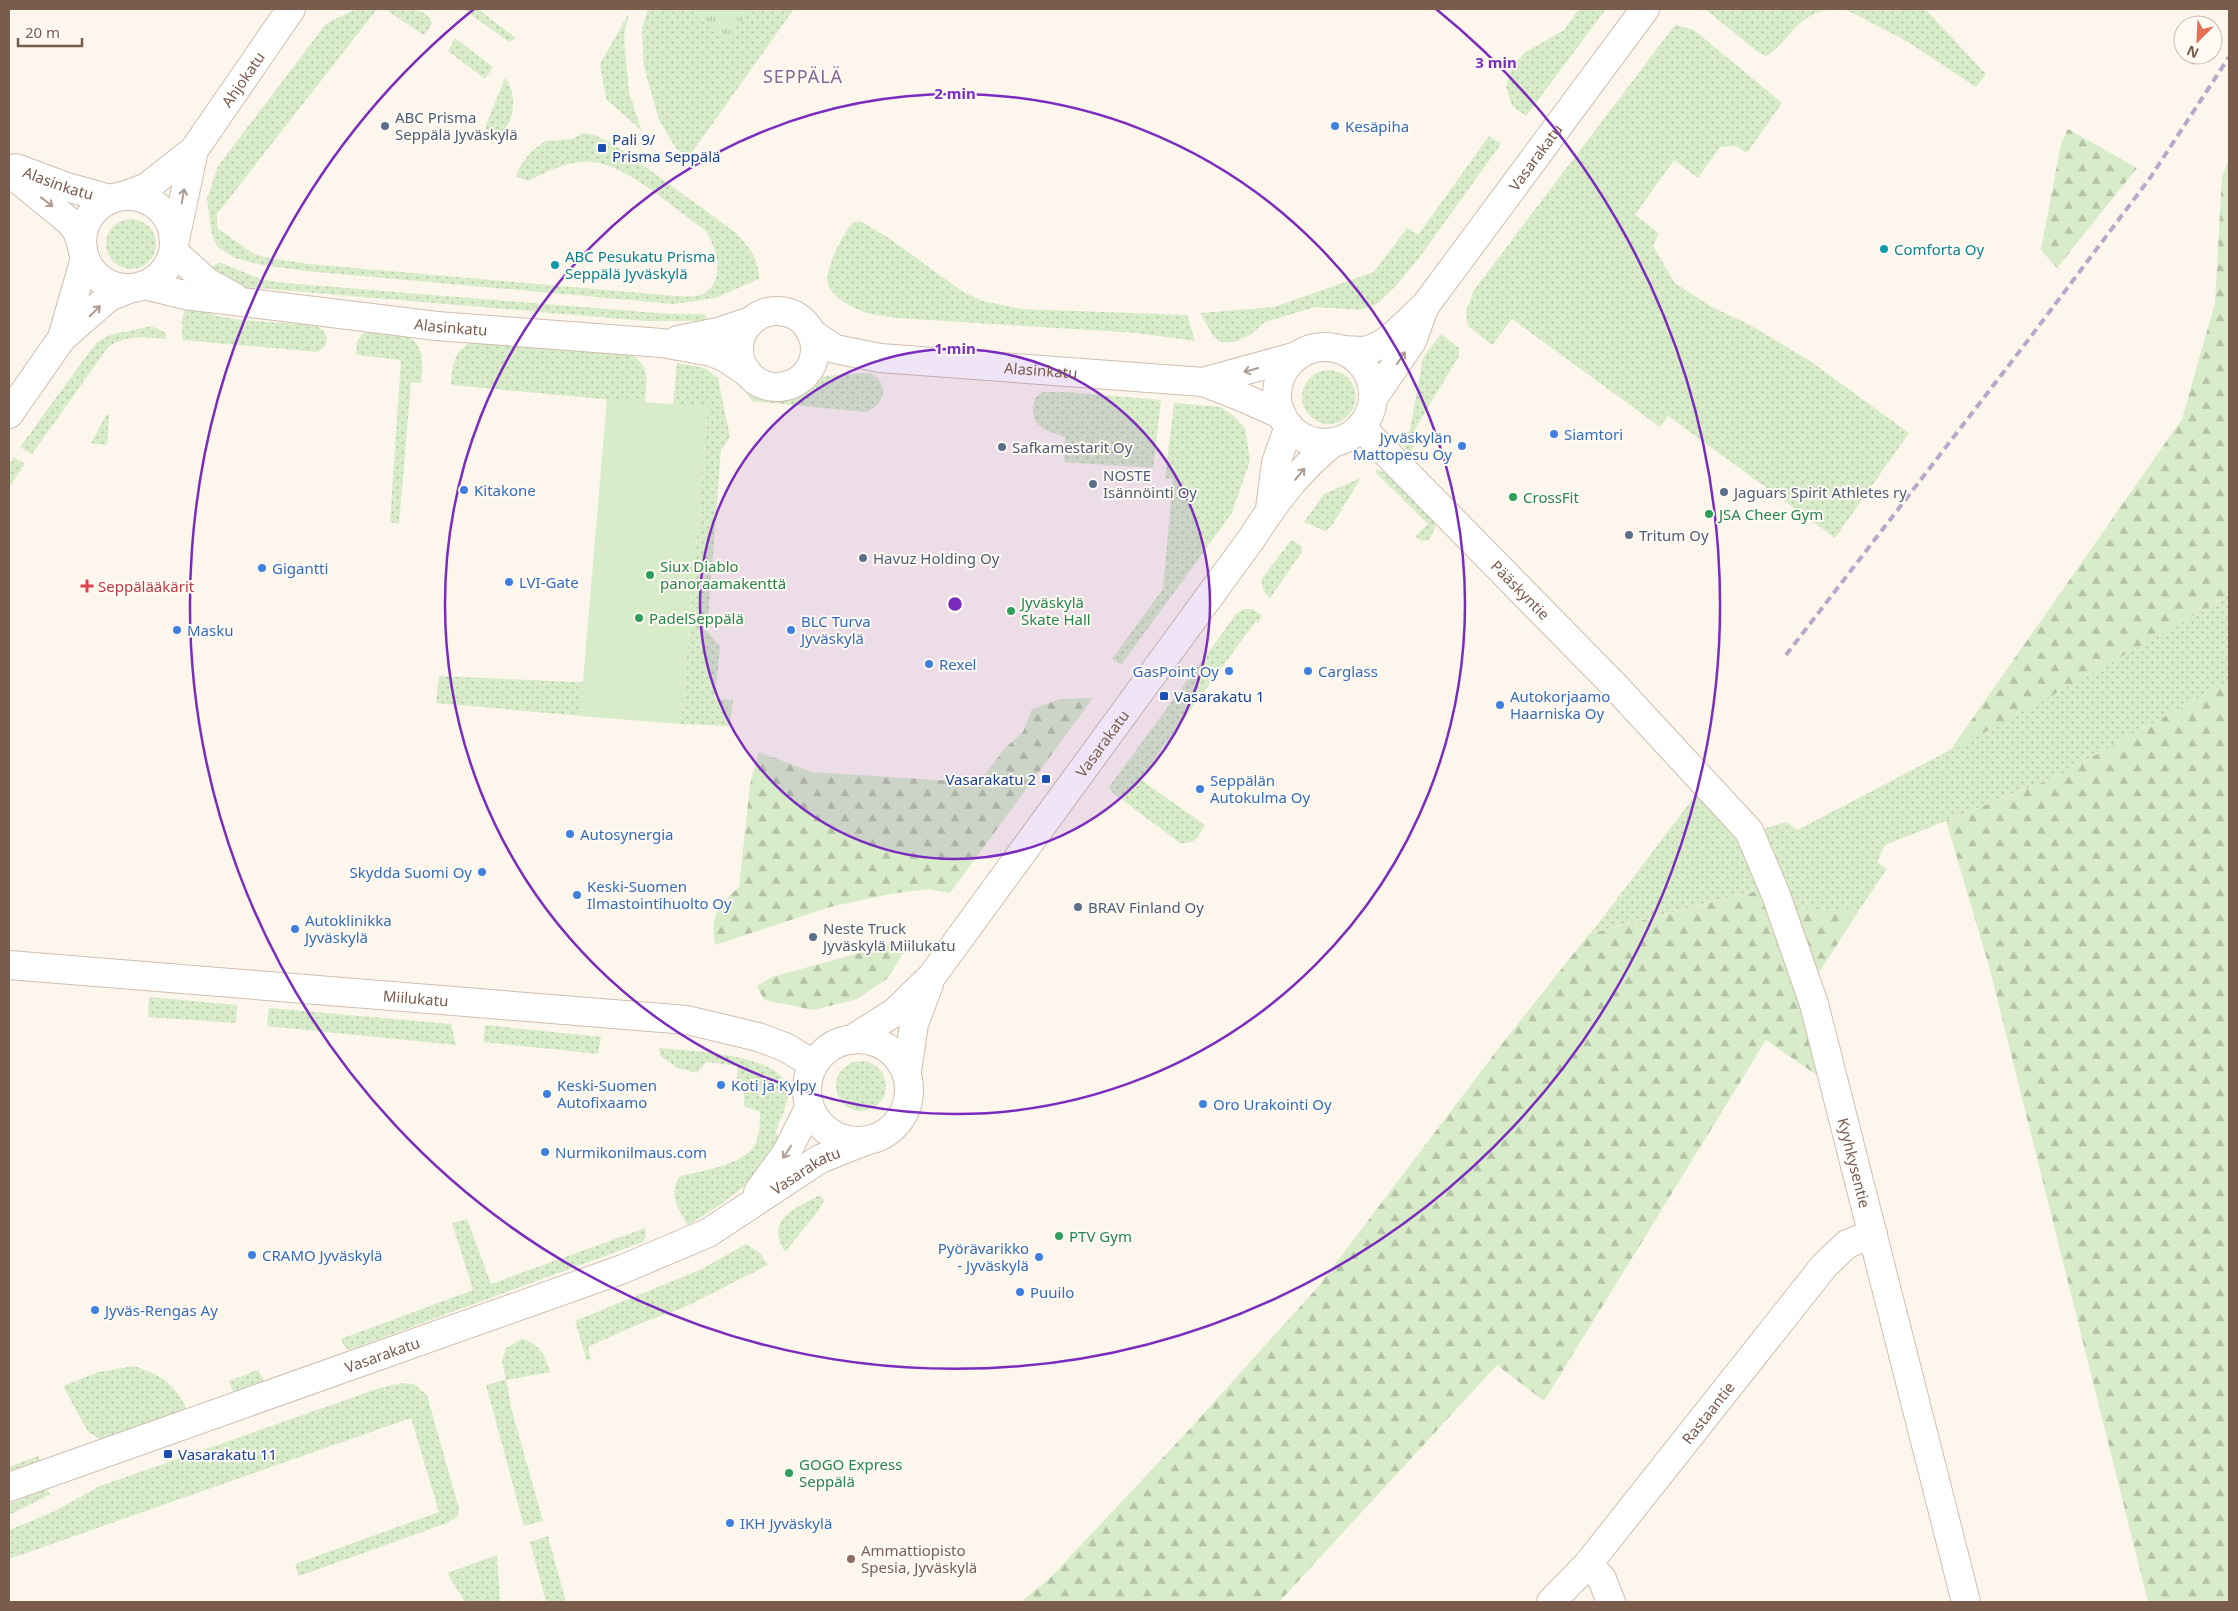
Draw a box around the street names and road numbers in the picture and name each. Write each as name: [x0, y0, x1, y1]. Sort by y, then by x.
street label: Ahjokatu: [217, 48, 269, 111]
street label: Vasarakatu: [1504, 120, 1567, 195]
street label: Alasinkatu: [20, 162, 96, 204]
street label: Alasinkatu: [413, 313, 488, 340]
street label: Alasinkatu: [1003, 357, 1078, 383]
street label: Pääskyntie: [1487, 556, 1554, 624]
street label: Vasarakatu: [1071, 706, 1133, 781]
street label: Miilukatu: [382, 985, 449, 1011]
street label: Kyyhkysentie: [1833, 1116, 1875, 1210]
street label: Vasarakatu: [767, 1142, 843, 1199]
street label: Vasarakatu: [342, 1332, 422, 1377]
street label: Rastaantie: [1677, 1377, 1739, 1448]

